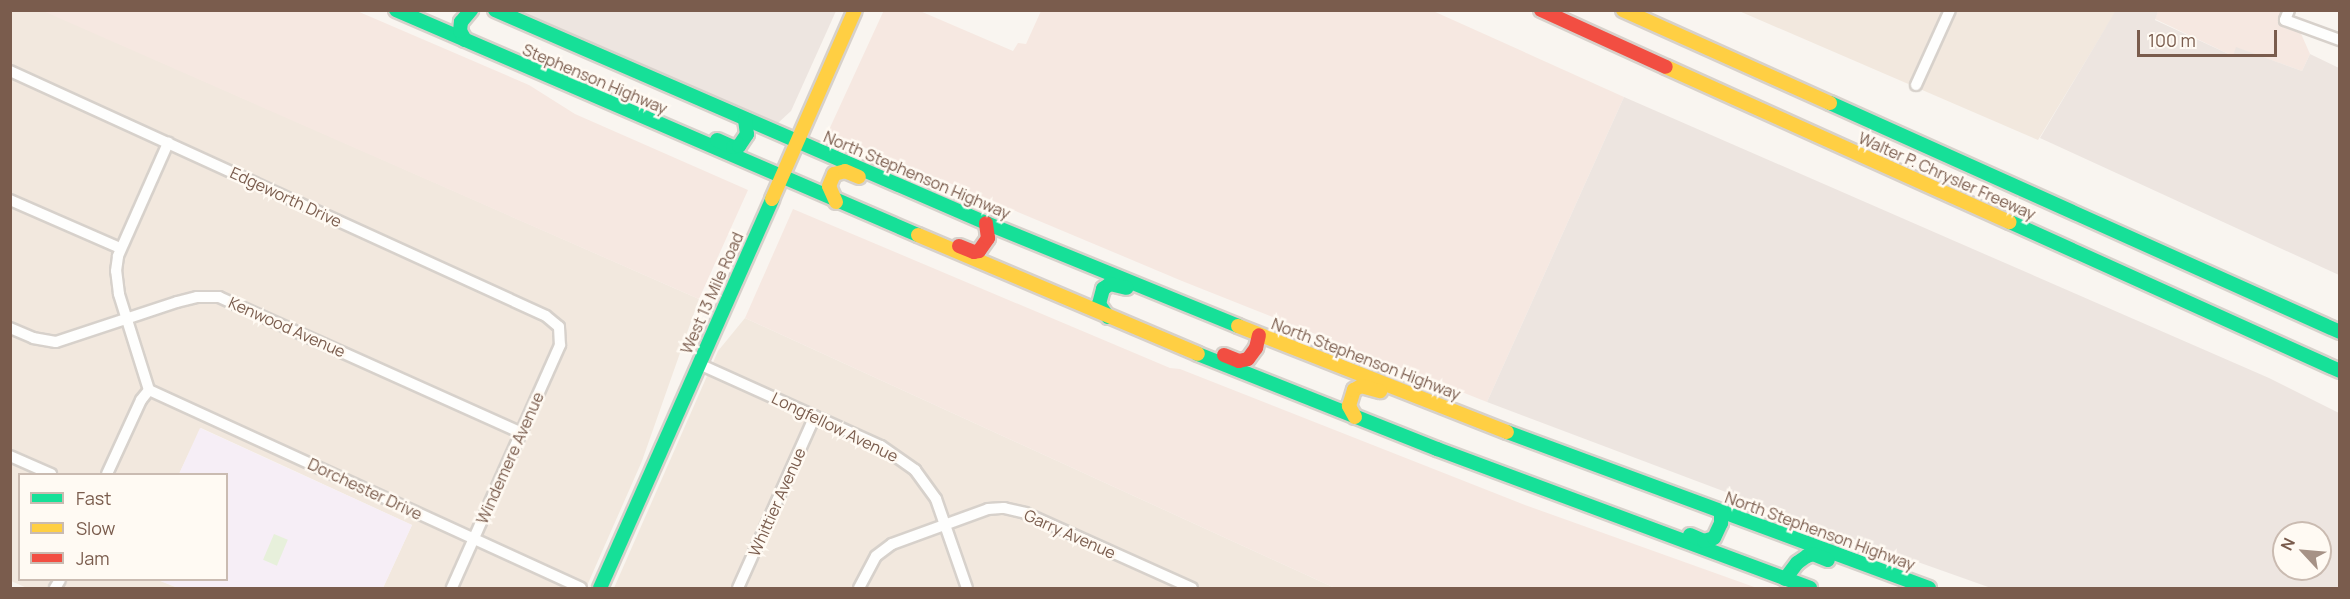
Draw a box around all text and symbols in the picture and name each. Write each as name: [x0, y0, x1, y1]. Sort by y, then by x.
scale bar: [2140, 18, 2280, 56]
text: 100 m: [2148, 28, 2196, 52]
street label: Stephenson Highway: [520, 40, 670, 118]
street label: North Stephenson Highway: [821, 127, 1013, 223]
street label: Walter P. Chrysler Freeway: [1855, 128, 2039, 224]
street label: Edgeworth Drive: [227, 163, 345, 231]
street label: West 13 Mile Road: [677, 229, 747, 357]
street label: Kenwood Avenue: [226, 293, 348, 361]
street label: North Stephenson Highway: [1269, 314, 1463, 404]
street label: Longfellow Avenue: [769, 388, 901, 466]
street label: Windemere Avenue: [472, 389, 548, 527]
street label: Whittier Avenue: [744, 445, 810, 559]
street label: Dorchester Drive: [305, 454, 425, 524]
legend: [18, 473, 228, 581]
text: Fast: [76, 486, 111, 510]
street label: North Stephenson Highway: [1722, 488, 1918, 574]
street label: Garry Avenue: [1021, 505, 1119, 563]
text: Slow: [76, 516, 115, 540]
north arrow: [2272, 521, 2332, 581]
text: N: [2275, 534, 2300, 554]
text: Jam: [76, 546, 110, 570]

